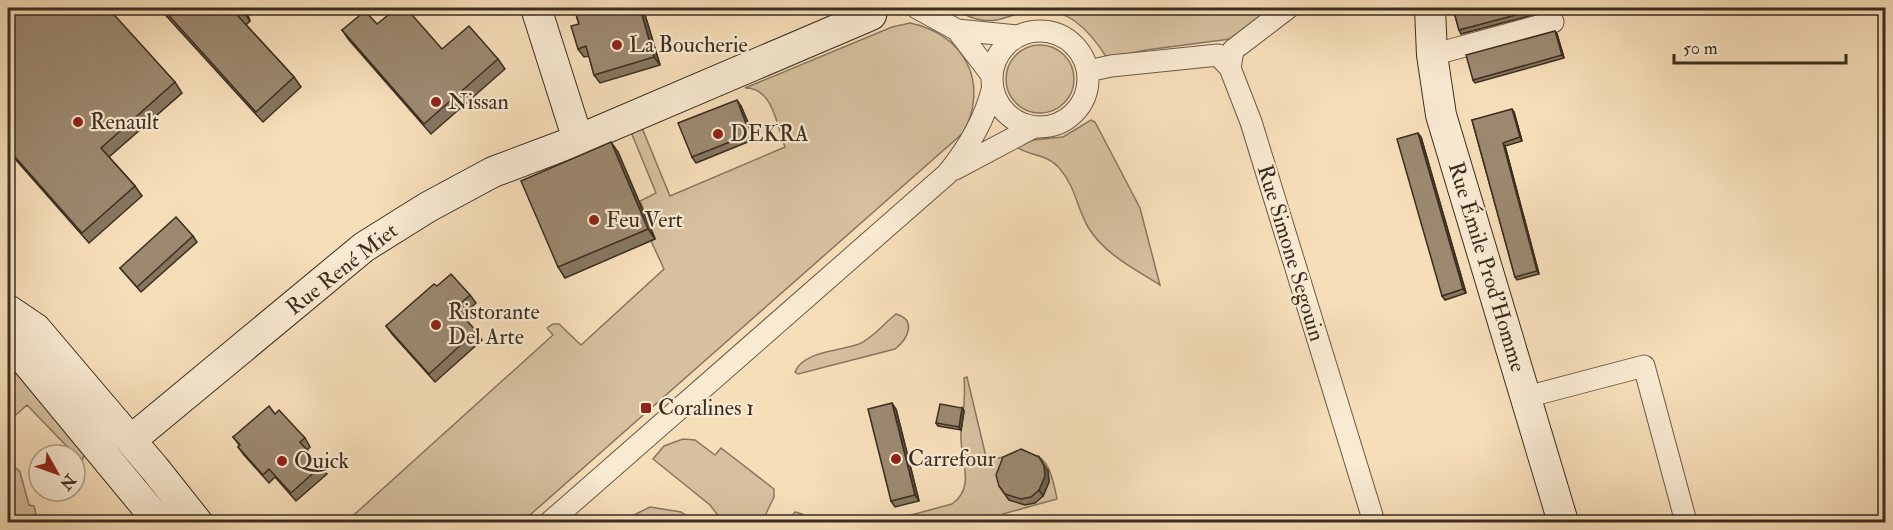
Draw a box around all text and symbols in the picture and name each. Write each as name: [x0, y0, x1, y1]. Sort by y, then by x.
scale bar: [1674, 27, 1846, 65]
place label: La Boucherie: [629, 31, 748, 59]
text: 50 m: [1683, 37, 1718, 60]
marker: La Boucherie: [610, 38, 624, 52]
place label: Nissan: [448, 88, 509, 116]
marker: Nissan: [429, 95, 443, 109]
place label: Renault: [90, 108, 159, 136]
marker: Renault: [71, 115, 85, 129]
place label: DEKRA: [730, 120, 809, 148]
marker: DEKRA: [711, 127, 725, 141]
street label: Rue Émile Prod'Homme: [1442, 158, 1533, 375]
street label: Rue Simone Segouin: [1251, 161, 1331, 345]
place label: Feu Vert: [606, 206, 683, 234]
marker: Feu Vert: [587, 213, 601, 227]
street label: Rue René Miet: [281, 217, 403, 321]
place label: Ristorante Del Arte: [448, 298, 540, 351]
marker: Ristorante Del Arte: [429, 318, 443, 332]
place label: Coralines 1: [658, 394, 754, 422]
marker: Coralines 1: [639, 401, 653, 415]
north arrow: [27, 443, 87, 503]
place label: Carrefour: [908, 445, 997, 473]
place label: Quick: [294, 447, 350, 475]
marker: Carrefour: [889, 452, 903, 466]
marker: Quick: [275, 454, 289, 468]
text: N: [55, 469, 81, 494]

